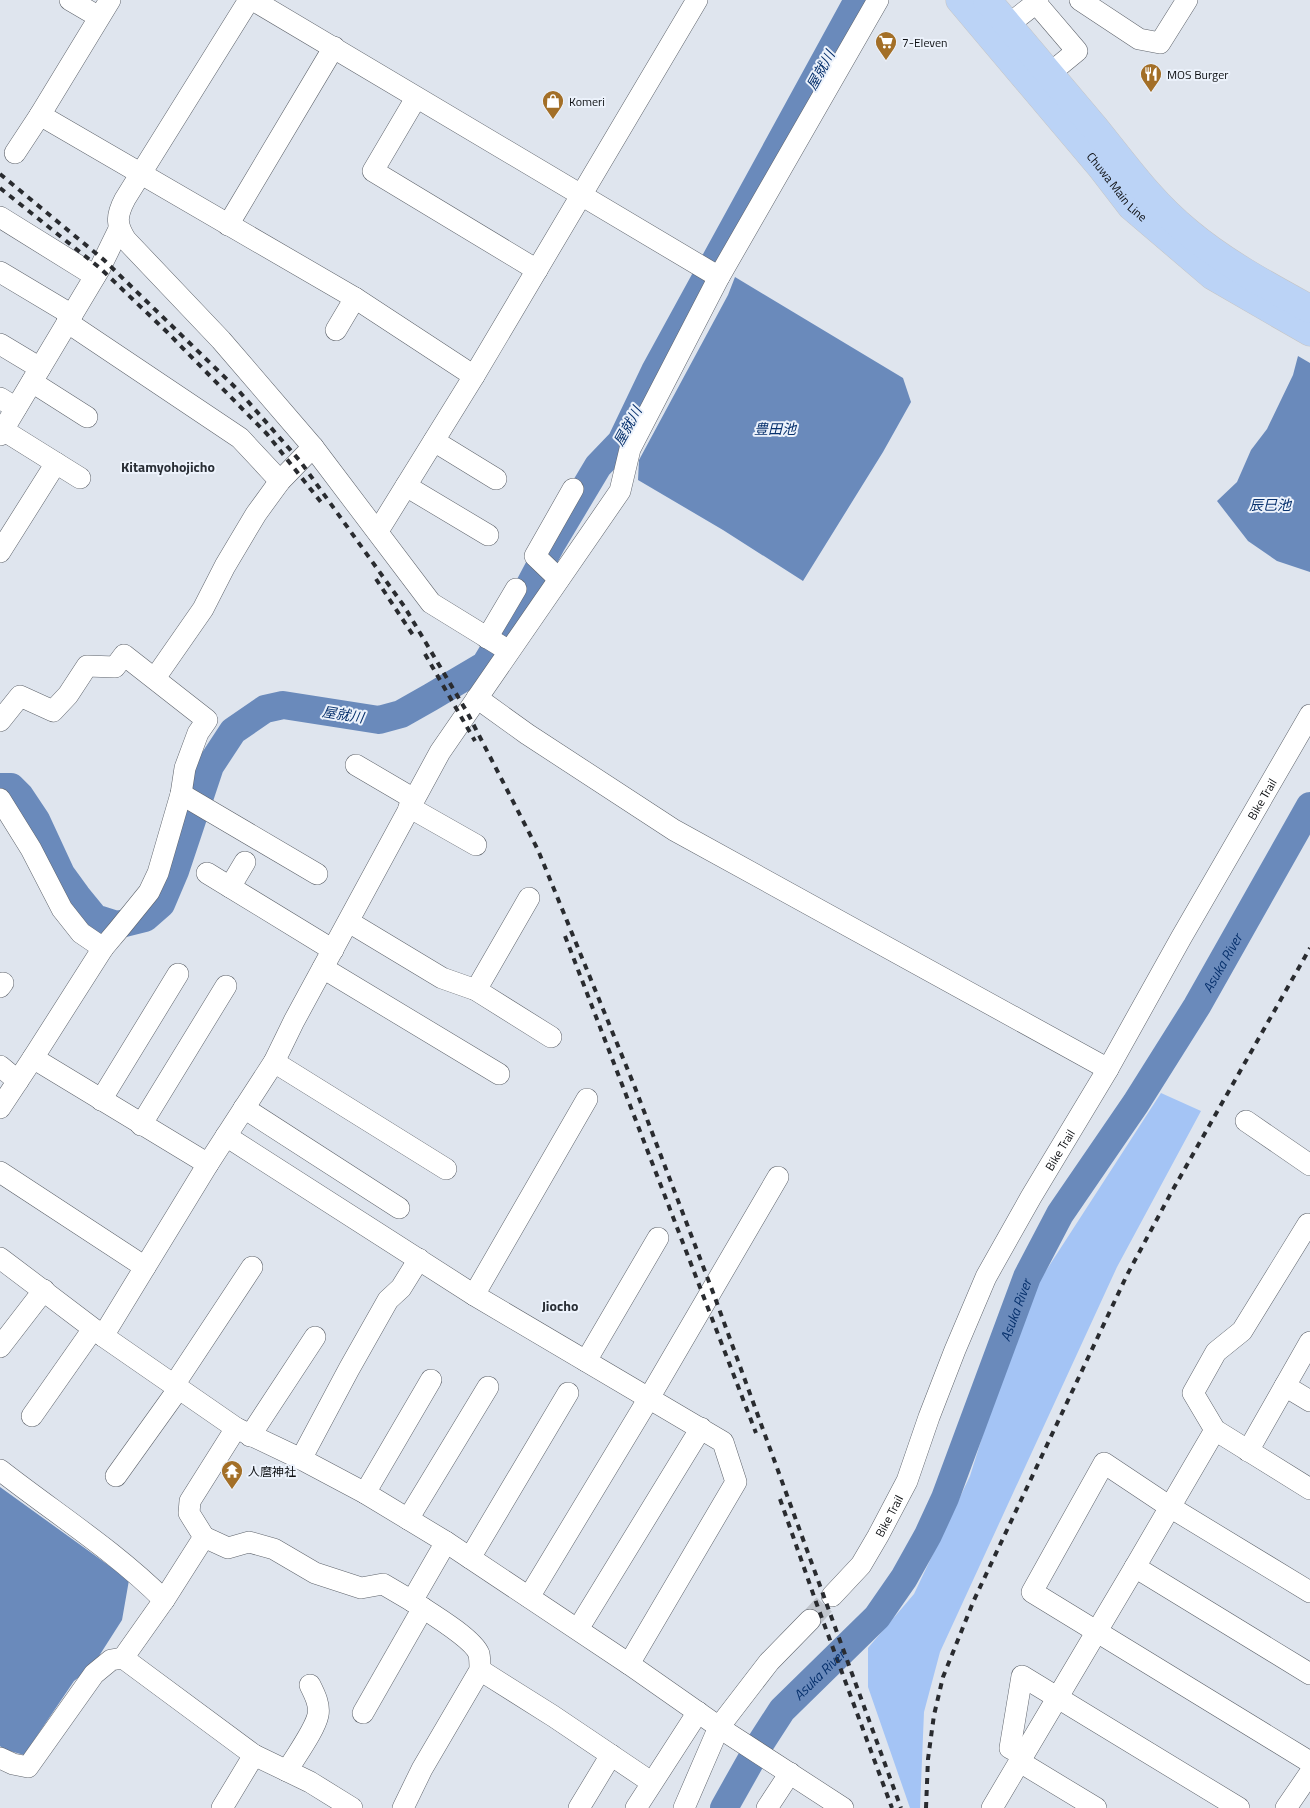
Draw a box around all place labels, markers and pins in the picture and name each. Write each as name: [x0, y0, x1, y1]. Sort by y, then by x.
supermarket icon: 7-Eleven: [874, 30, 898, 61]
place label: 7-Eleven: [902, 33, 948, 52]
restaurant icon: MOS Burger: [1139, 62, 1163, 93]
place label: MOS Burger: [1167, 65, 1228, 84]
shop icon: Komeri: [541, 89, 565, 120]
place label: Komeri: [569, 92, 605, 111]
temple icon: 人麿神社: [220, 1459, 244, 1490]
place label: 人麿神社: [248, 1462, 296, 1481]

